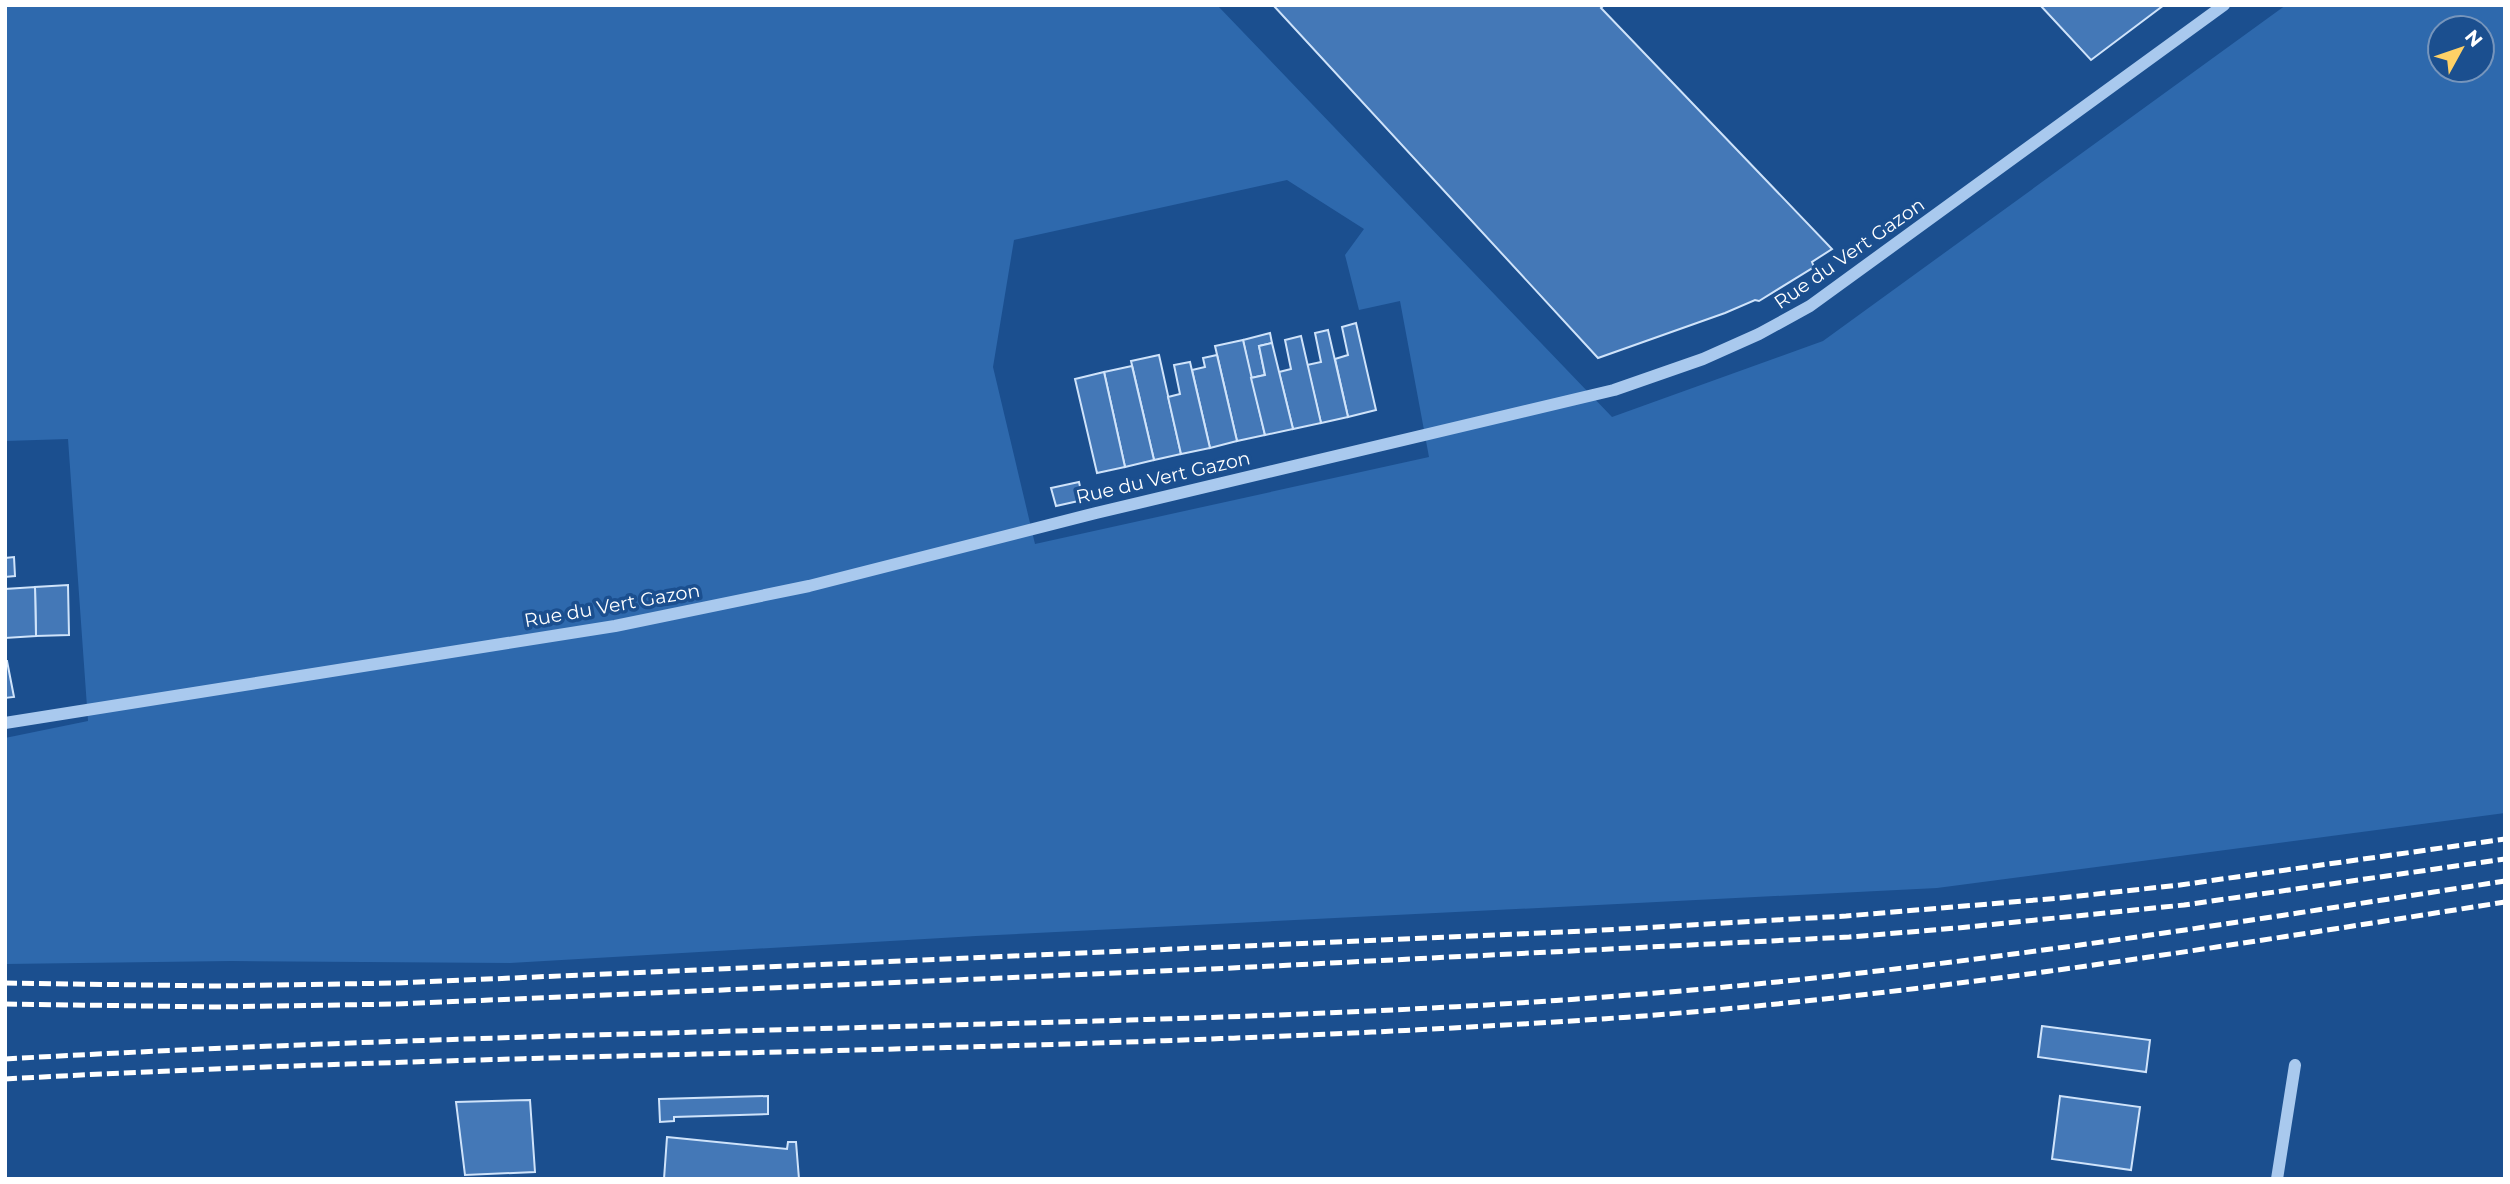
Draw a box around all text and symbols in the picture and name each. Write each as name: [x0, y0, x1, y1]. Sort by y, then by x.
north arrow: [2426, 14, 2496, 84]
text: N: [2460, 25, 2487, 52]
street label: Rue du Vert Gazon: [1770, 193, 1929, 314]
street label: Rue du Vert Gazon: [1074, 446, 1252, 509]
street label: Rue du Vert Gazon: [522, 579, 702, 632]

